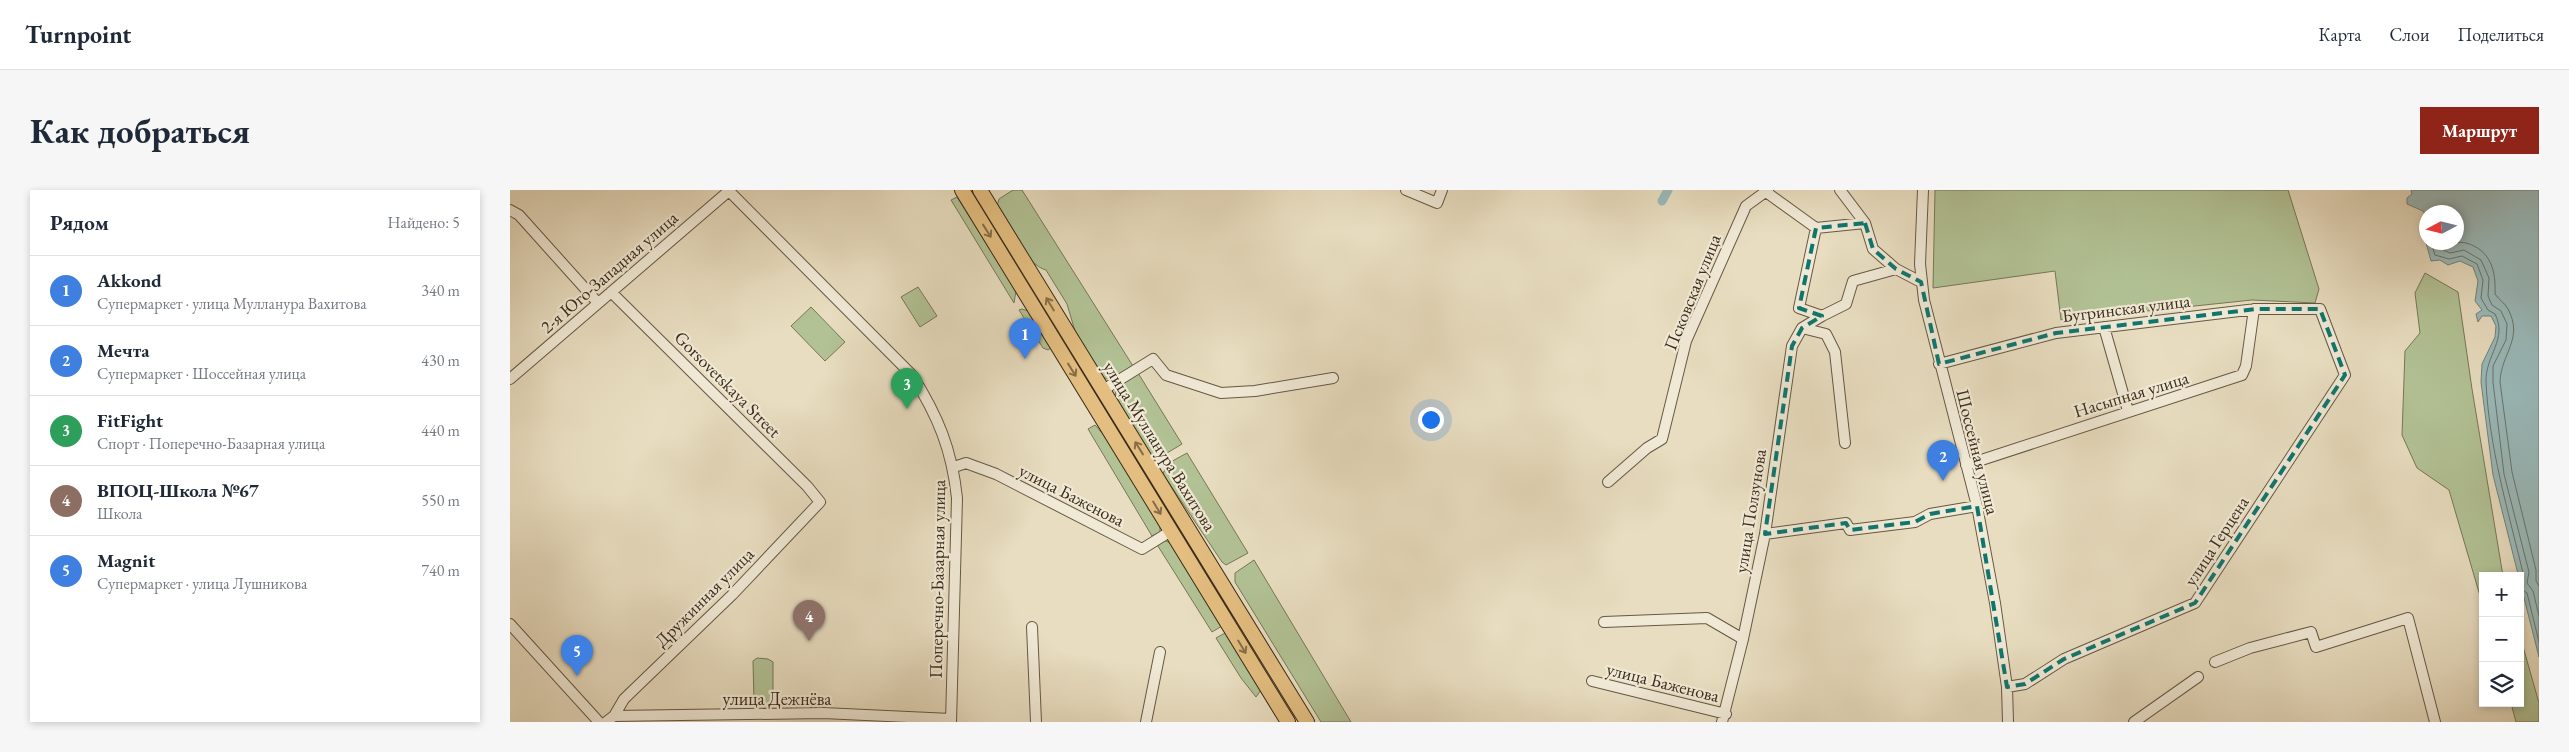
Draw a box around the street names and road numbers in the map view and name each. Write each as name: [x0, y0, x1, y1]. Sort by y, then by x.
street label: 2-я Юго-Западная улица: [535, 205, 683, 338]
street label: Псковская улица: [1658, 230, 1726, 353]
street label: Бугринская улица: [2060, 289, 2192, 327]
street label: Gorsovetskaya Street: [670, 326, 787, 443]
street label: улица Мулланура Вахитова: [1098, 357, 1222, 536]
street label: Насыпная улица: [2071, 365, 2192, 422]
street label: Шоссейная улица: [1951, 387, 2005, 518]
street label: улица Ползунова: [1729, 447, 1771, 575]
street label: улица Баженова: [1015, 459, 1129, 532]
street label: Поперечно-Базарная улица: [924, 479, 950, 679]
street label: улица Герцена: [2178, 491, 2254, 590]
street label: Дружинная улица: [649, 542, 759, 652]
street label: улица Баженова: [1604, 657, 1723, 707]
street label: улица Дежнёва: [723, 687, 832, 710]

